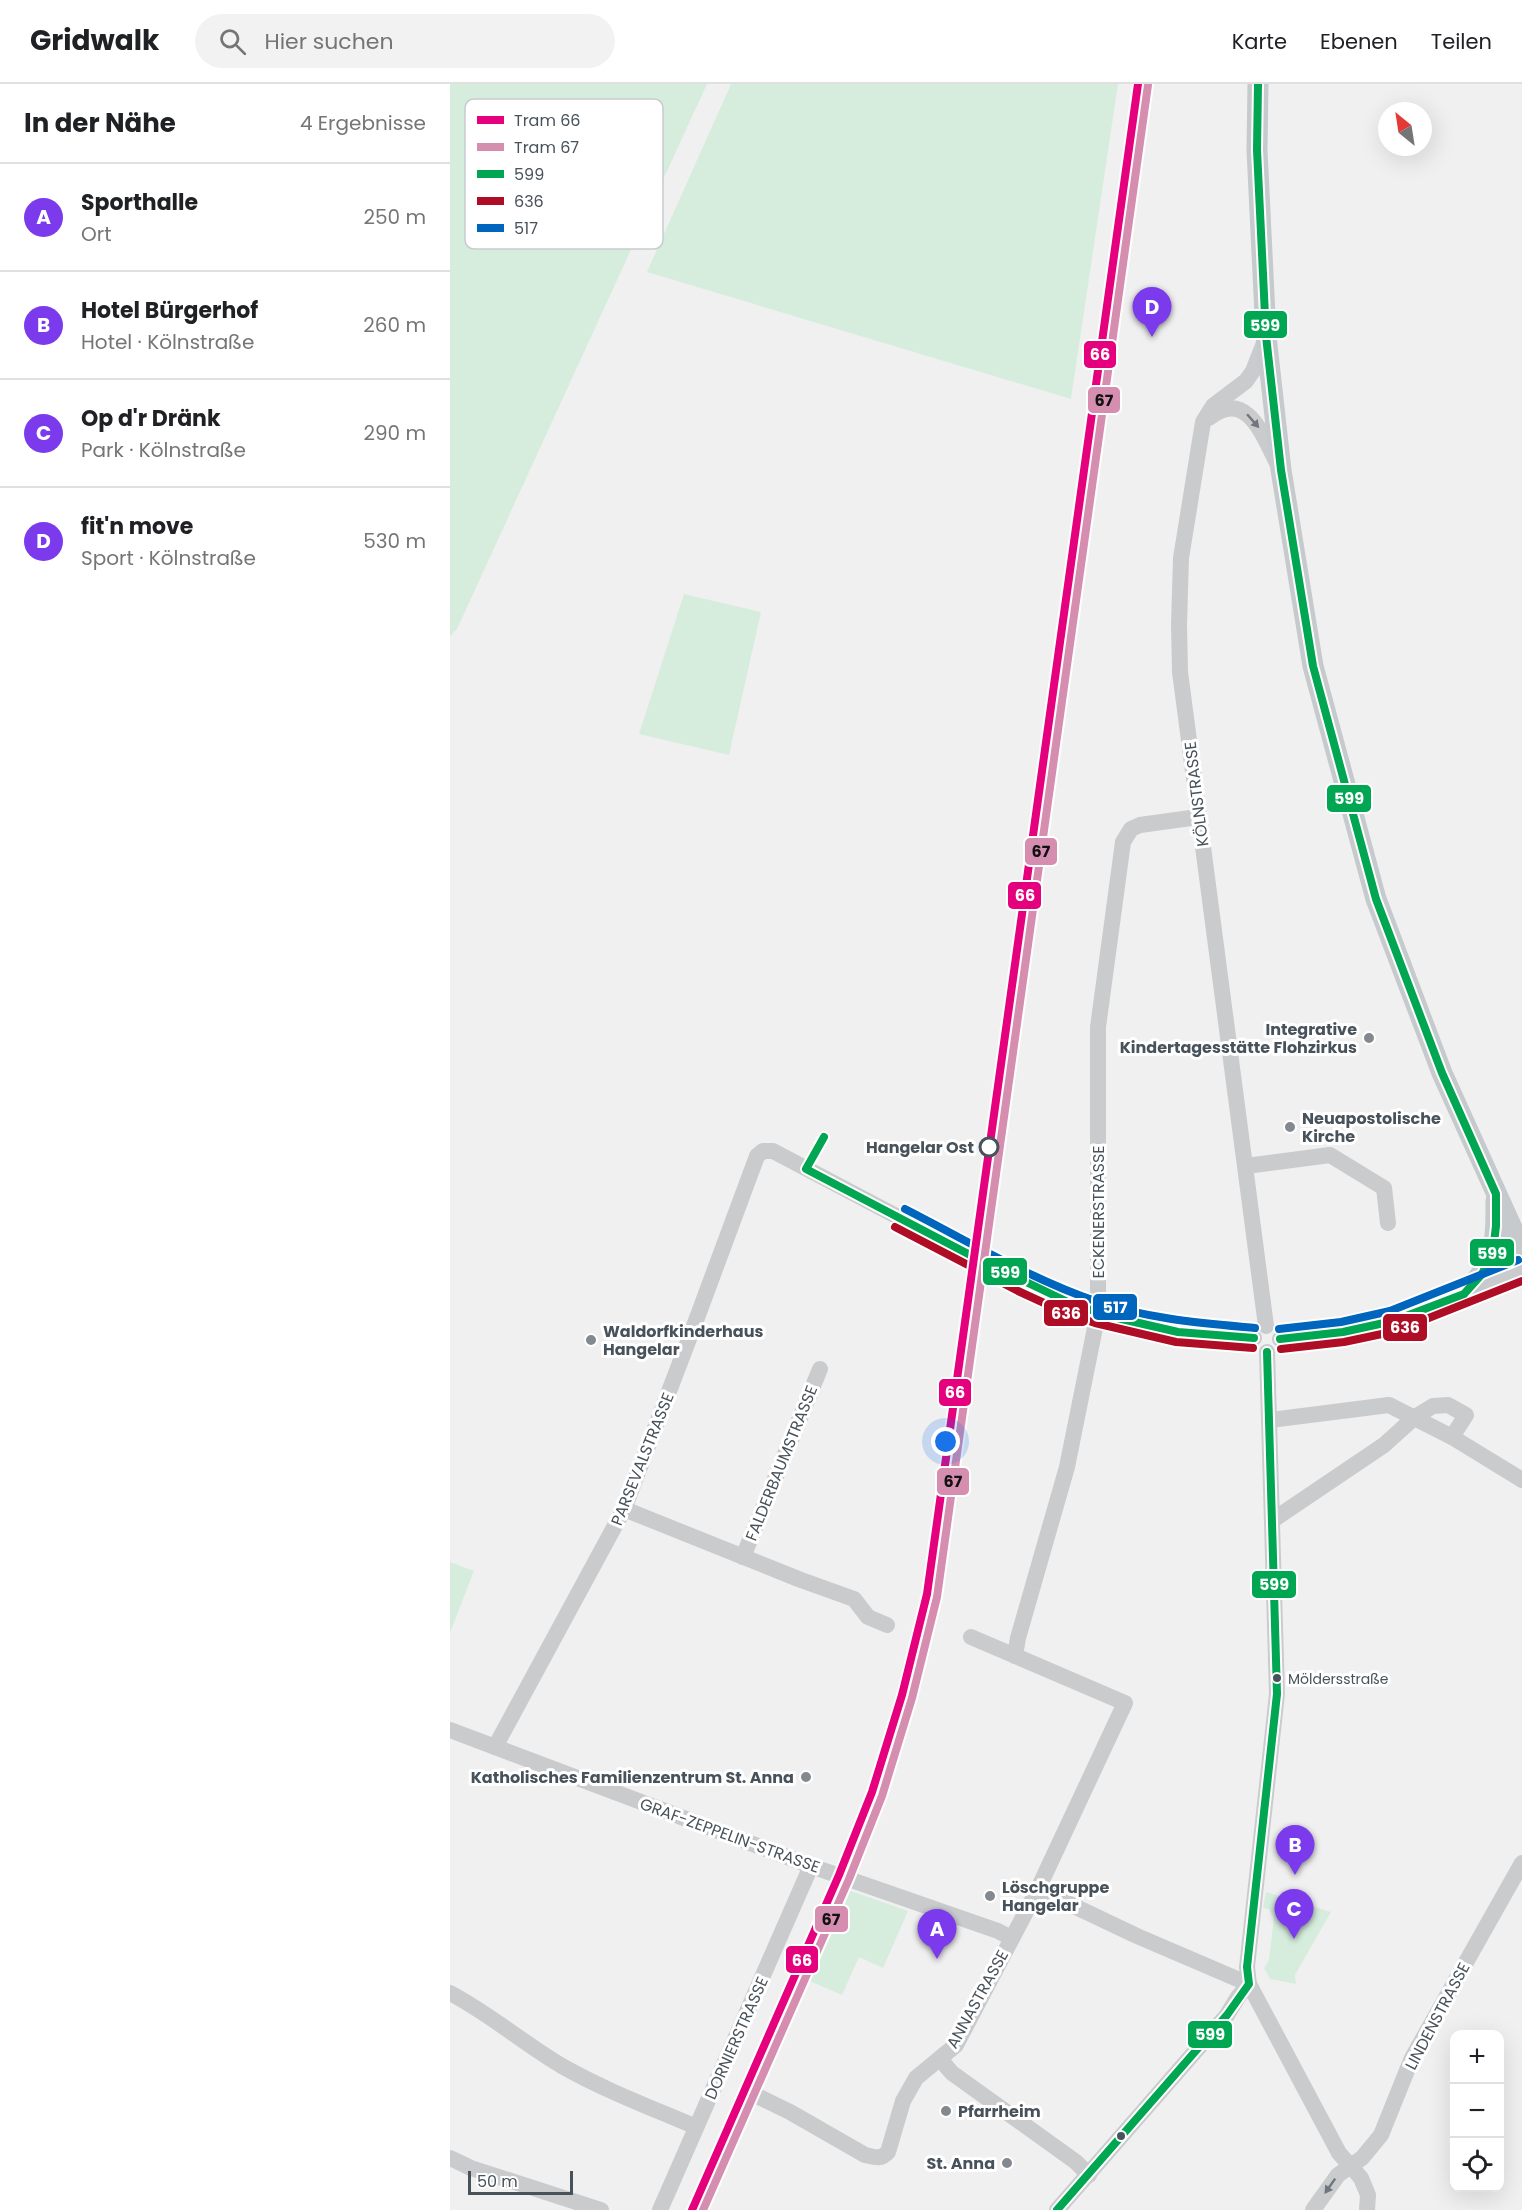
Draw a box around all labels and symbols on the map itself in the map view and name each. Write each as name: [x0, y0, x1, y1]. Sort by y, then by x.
legend: [465, 99, 663, 249]
north arrow: [1378, 102, 1432, 156]
text: Tram 66: [514, 109, 581, 132]
text: Tram 67: [514, 136, 579, 159]
text: 599: [514, 163, 544, 186]
text: 636: [514, 190, 544, 213]
text: 517: [514, 217, 538, 240]
pin: D: [1132, 288, 1172, 337]
line badge: 599: [1243, 310, 1288, 339]
text: 599: [1250, 314, 1280, 337]
line badge: 66: [1083, 340, 1117, 369]
text: 66: [1090, 343, 1110, 366]
line badge: 67: [1087, 386, 1121, 414]
text: 67: [1095, 389, 1114, 412]
one-way arrow: [1246, 413, 1259, 428]
street label: KÖLNSTRASSE: [1179, 740, 1214, 848]
line badge: 599: [1326, 784, 1372, 813]
text: 599: [1334, 787, 1364, 810]
line badge: 67: [1024, 837, 1058, 866]
text: 67: [1032, 840, 1051, 863]
line badge: 66: [1007, 881, 1042, 910]
text: 66: [1015, 884, 1035, 907]
place label: Integrative Kindertagesstätte Flohzirkus: [1120, 1018, 1357, 1059]
marker: Integrative Kindertagesstätte Flohzirkus: [1362, 1031, 1376, 1045]
place label: Neuapostolische Kirche: [1302, 1107, 1441, 1148]
marker: Neuapostolische Kirche: [1283, 1120, 1297, 1134]
place label: Hangelar Ost: [866, 1136, 974, 1159]
marker: Hangelar Ost: [979, 1137, 999, 1157]
street label: ECKENERSTRASSE: [1087, 1145, 1110, 1279]
line badge: 599: [1469, 1238, 1515, 1267]
text: 599: [1477, 1242, 1507, 1265]
line badge: 599: [982, 1257, 1028, 1286]
text: 599: [990, 1261, 1020, 1284]
line badge: 517: [1092, 1293, 1138, 1321]
text: 517: [1103, 1296, 1128, 1319]
line badge: 636: [1043, 1299, 1089, 1327]
text: 636: [1051, 1302, 1081, 1325]
line badge: 636: [1382, 1313, 1428, 1342]
text: 636: [1390, 1316, 1420, 1339]
place label: Waldorfkinderhaus Hangelar: [603, 1320, 763, 1361]
marker: Waldorfkinderhaus Hangelar: [584, 1333, 598, 1347]
line badge: 66: [938, 1378, 972, 1407]
text: 66: [945, 1381, 965, 1404]
street label: FALDERBAUMSTRASSE: [740, 1382, 823, 1544]
street label: PARSEVALSTRASSE: [605, 1389, 680, 1529]
your location: [931, 1427, 960, 1456]
line badge: 67: [936, 1467, 970, 1496]
text: 67: [944, 1470, 963, 1493]
line badge: 599: [1251, 1570, 1297, 1599]
text: 599: [1259, 1573, 1289, 1596]
place label: Möldersstraße: [1288, 1669, 1389, 1689]
marker: Möldersstraße: [1271, 1672, 1283, 1684]
place label: Katholisches Familienzentrum St. Anna: [471, 1766, 794, 1789]
marker: Katholisches Familienzentrum St. Anna: [799, 1770, 813, 1784]
street label: GRAF-ZEPPELIN-STRASSE: [637, 1792, 823, 1879]
pin: B: [1276, 1826, 1314, 1875]
place label: Löschgruppe Hangelar: [1002, 1876, 1109, 1917]
marker: Löschgruppe Hangelar: [983, 1889, 997, 1903]
pin: C: [1274, 1890, 1314, 1939]
line badge: 67: [814, 1905, 849, 1933]
text: 67: [822, 1908, 841, 1931]
pin: A: [918, 1910, 956, 1959]
line badge: 66: [785, 1945, 819, 1974]
street label: ANNASTRASSE: [941, 1946, 1014, 2053]
text: 66: [792, 1949, 812, 1972]
street label: LINDENSTRASSE: [1399, 1959, 1475, 2074]
street label: DORNIERSTRASSE: [699, 1973, 774, 2103]
line badge: 599: [1187, 2020, 1233, 2049]
text: 599: [1195, 2023, 1225, 2046]
place label: Pfarrheim: [958, 2100, 1041, 2123]
marker: Pfarrheim: [939, 2104, 953, 2118]
unlabelled marker: [1115, 2130, 1127, 2142]
place label: St. Anna: [927, 2152, 995, 2175]
marker: St. Anna: [1000, 2156, 1014, 2170]
scale bar: [468, 2168, 573, 2196]
one-way arrow: [1324, 2177, 1336, 2193]

